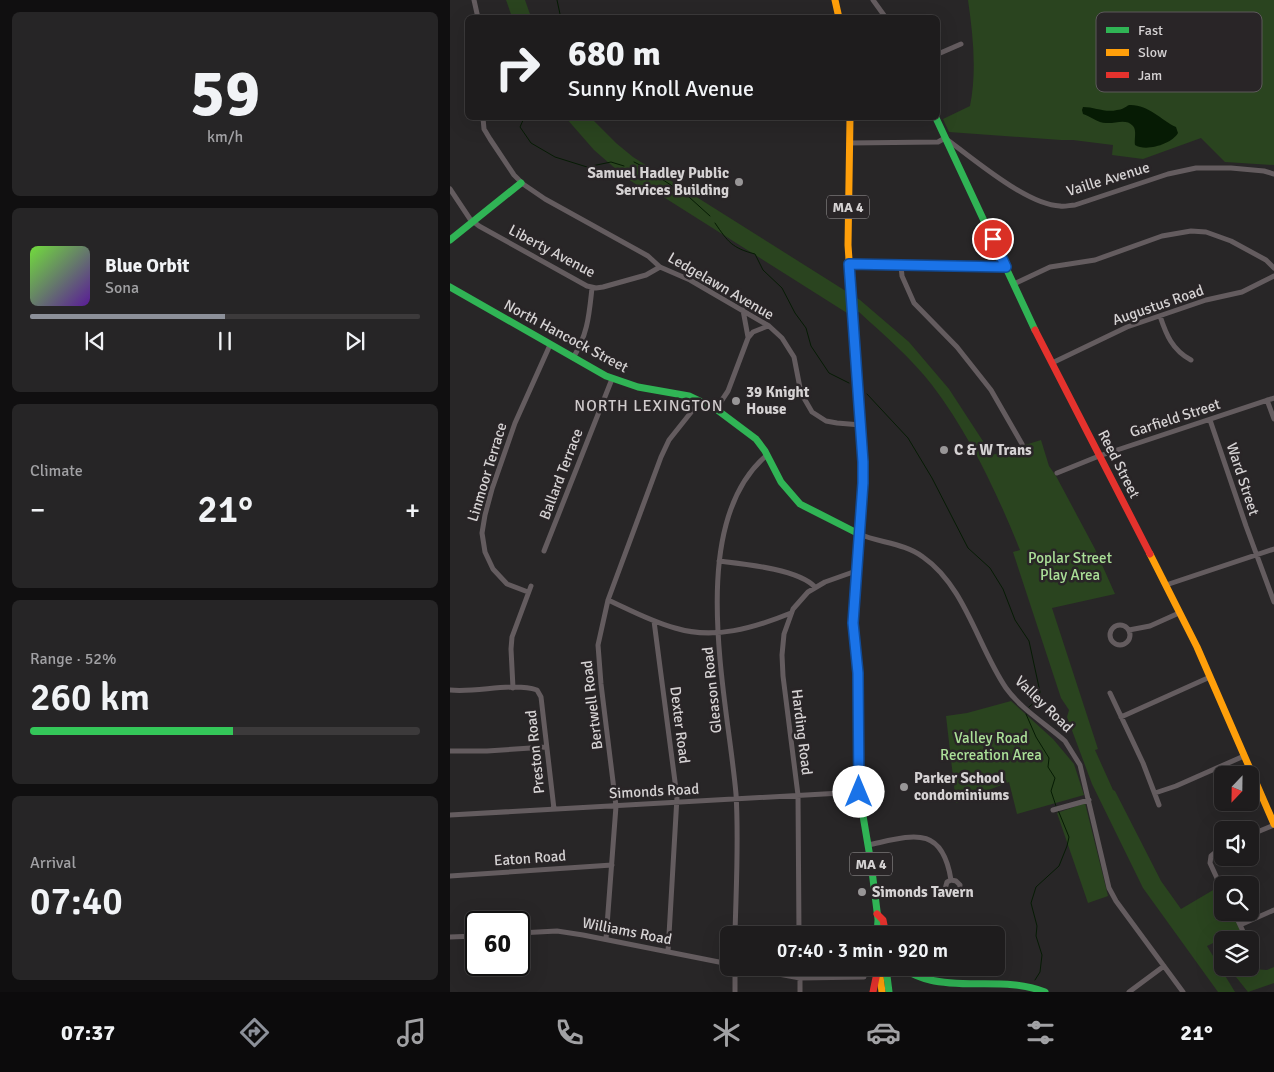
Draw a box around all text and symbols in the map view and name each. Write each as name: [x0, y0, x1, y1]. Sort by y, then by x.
legend: [1096, 12, 1262, 92]
text: Fast: [1138, 22, 1163, 39]
text: 680 m: [568, 32, 661, 75]
icon: right: [485, 35, 550, 100]
text: Slow: [1138, 44, 1167, 61]
text: 59: [190, 54, 260, 134]
text: Jam: [1138, 67, 1162, 84]
text: Sunny Knoll Avenue: [568, 75, 754, 102]
text: km/h: [207, 127, 243, 147]
street label: Vaille Avenue: [1064, 158, 1152, 200]
place label: Samuel Hadley Public Services Building: [588, 164, 729, 199]
marker: Samuel Hadley Public Services Building: [733, 176, 745, 188]
road number: MA 4: [827, 196, 869, 218]
pin: [972, 218, 1014, 260]
street label: Liberty Avenue: [506, 221, 598, 281]
icon: arrive: [979, 225, 1007, 253]
street label: Ledgelawn Avenue: [665, 248, 777, 324]
text: Blue Orbit: [105, 254, 189, 278]
text: Sona: [105, 278, 139, 298]
street label: Augustus Road: [1110, 281, 1206, 329]
street label: North Hancock Street: [501, 296, 631, 376]
icon: previous: [81, 327, 109, 355]
icon: pause: [211, 327, 239, 355]
icon: next: [341, 327, 369, 355]
place label: 39 Knight House: [746, 383, 810, 418]
marker: 39 Knight House: [730, 395, 742, 407]
street label: Garfield Street: [1127, 395, 1223, 441]
district label: NORTH LEXINGTON: [574, 396, 724, 416]
street label: Linmoor Terrace: [463, 420, 511, 524]
street label: Ballard Terrace: [535, 426, 587, 522]
street label: Reed Street: [1094, 427, 1144, 501]
street label: Ward Street: [1223, 440, 1263, 518]
place label: C & W Trans: [954, 441, 1032, 459]
marker: C & W Trans: [938, 444, 950, 456]
text: Climate: [30, 461, 83, 481]
text: 21°: [197, 486, 253, 533]
text: −: [30, 493, 45, 527]
text: +: [405, 493, 420, 527]
park label: Poplar Street Play Area: [1028, 549, 1112, 584]
street label: Gleason Road: [698, 646, 725, 734]
text: Range · 52%: [30, 649, 116, 669]
street label: Bertwell Road: [578, 659, 606, 751]
street label: Valley Road: [1011, 672, 1077, 736]
text: 260 km: [30, 674, 150, 721]
street label: Dexter Road: [666, 685, 694, 765]
street label: Harding Road: [788, 688, 816, 776]
street label: Preston Road: [522, 709, 548, 795]
park label: Valley Road Recreation Area: [940, 729, 1042, 764]
position arrow: [832, 765, 884, 817]
north arrow: [1214, 766, 1259, 811]
map controls: [1214, 766, 1259, 976]
place label: Parker School condominiums: [914, 769, 1010, 804]
street label: Simonds Road: [608, 780, 700, 802]
marker: Parker School condominiums: [898, 781, 910, 793]
button: sound: [1214, 821, 1259, 866]
street label: Eaton Road: [493, 846, 567, 870]
road number: MA 4: [850, 852, 892, 876]
text: Arrival: [30, 853, 76, 873]
button: search: [1214, 876, 1259, 921]
text: 07:40: [30, 878, 123, 925]
place label: Simonds Tavern: [872, 883, 974, 901]
marker: Simonds Tavern: [856, 886, 868, 898]
speed limit sign: 60: [465, 911, 530, 976]
street label: Williams Road: [581, 913, 673, 949]
button: layers: [1214, 931, 1259, 976]
text: 07:40 · 3 min · 920 m: [777, 939, 948, 963]
icon: directions: [237, 1015, 272, 1050]
icon: music: [394, 1015, 429, 1050]
icon: phone: [552, 1015, 587, 1050]
icon: climate: [709, 1015, 744, 1050]
icon: car: [866, 1015, 901, 1050]
icon: filters: [1023, 1015, 1058, 1050]
text: 07:37: [61, 1019, 115, 1046]
text: 21°: [1180, 1019, 1213, 1046]

